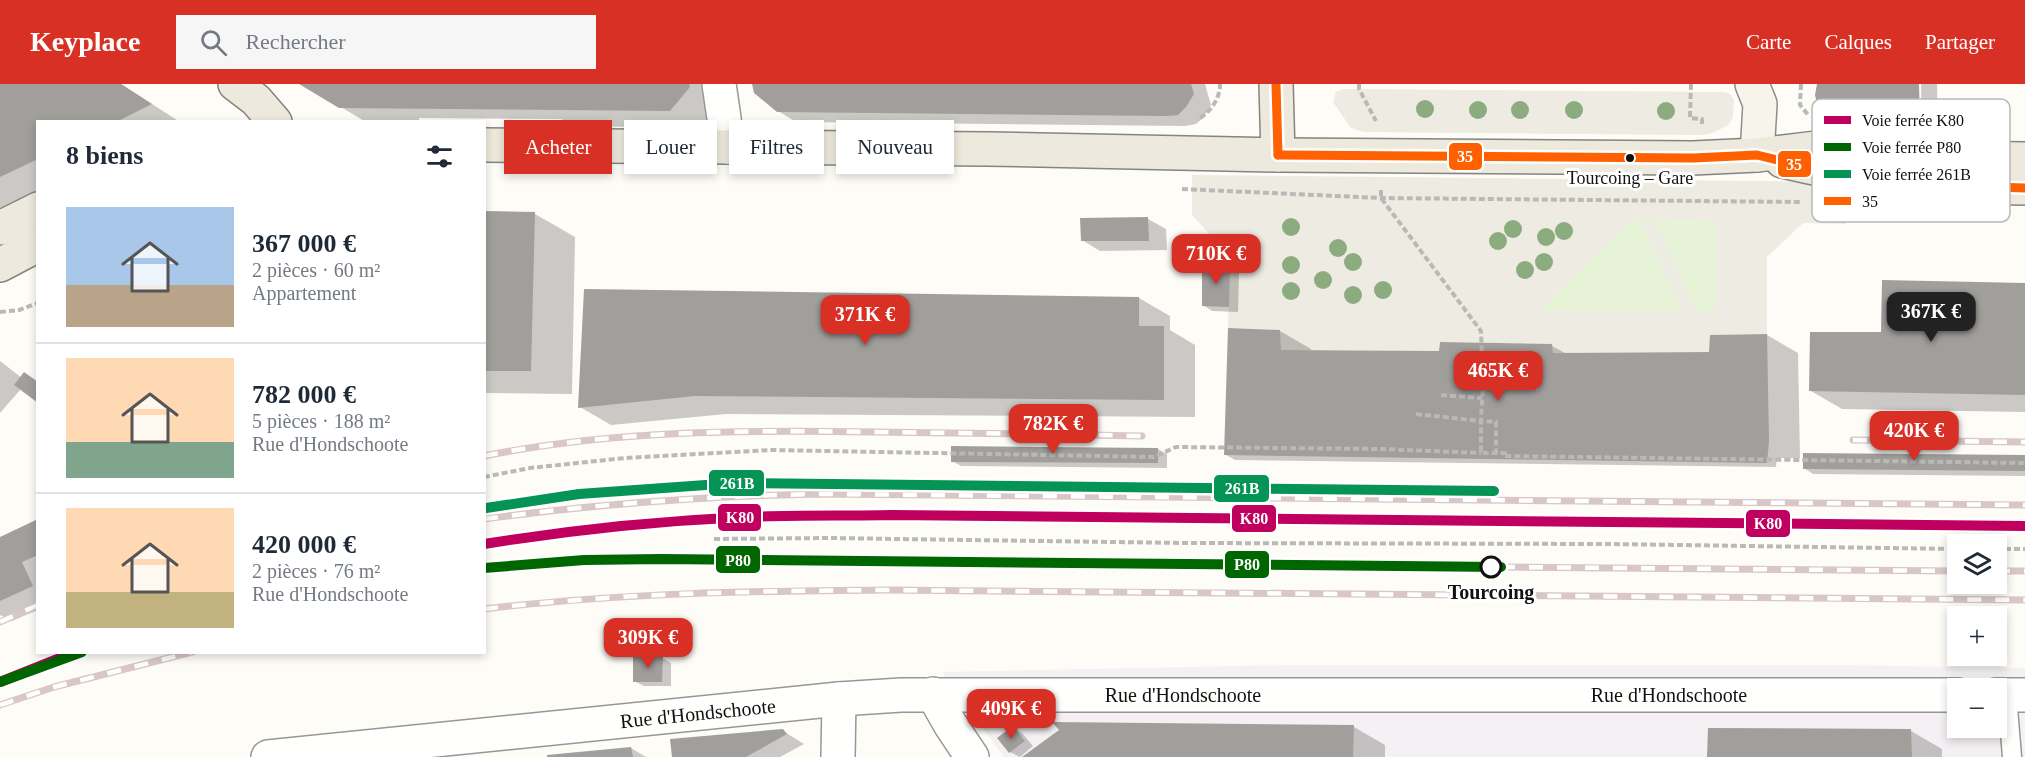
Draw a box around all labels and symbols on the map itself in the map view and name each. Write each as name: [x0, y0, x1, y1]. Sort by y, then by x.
legend: [1812, 99, 2010, 222]
text: Voie ferrée K80: [1862, 112, 1964, 129]
text: Voie ferrée P80: [1862, 139, 1961, 156]
line badge: 35: [1448, 142, 1483, 171]
text: 35: [1457, 148, 1473, 165]
line badge: 35: [1777, 150, 1812, 178]
marker: Tourcoing – Gare: [1624, 152, 1636, 164]
text: 35: [1786, 156, 1802, 173]
text: Voie ferrée 261B: [1862, 166, 1971, 183]
place label: Tourcoing – Gare: [1567, 168, 1693, 188]
text: 35: [1862, 193, 1878, 210]
pin: 710K €: [1167, 234, 1265, 285]
pin: 367K €: [1882, 292, 1980, 343]
pin: 371K €: [816, 295, 914, 346]
pin: 465K €: [1449, 351, 1547, 402]
pin: 782K €: [1004, 404, 1102, 455]
pin: 420K €: [1865, 411, 1963, 462]
line badge: 261B: [708, 469, 765, 497]
line badge: 261B: [1213, 474, 1270, 503]
text: 261B: [720, 475, 755, 492]
text: 261B: [1225, 480, 1260, 497]
line badge: K80: [717, 503, 762, 532]
line badge: K80: [1231, 504, 1277, 533]
text: K80: [726, 509, 754, 526]
line badge: K80: [1745, 509, 1791, 538]
text: K80: [1240, 510, 1268, 527]
text: K80: [1754, 515, 1782, 532]
line badge: P80: [715, 545, 761, 574]
line badge: P80: [1224, 550, 1270, 579]
text: P80: [725, 552, 751, 569]
text: P80: [1234, 556, 1260, 573]
marker: Tourcoing: [1480, 556, 1502, 578]
place label: Tourcoing: [1448, 581, 1534, 604]
pin: 309K €: [599, 618, 697, 669]
street label: Rue d'Hondschoote: [1105, 684, 1261, 706]
street label: Rue d'Hondschoote: [1591, 684, 1747, 706]
pin: 409K €: [962, 689, 1060, 740]
street label: Rue d'Hondschoote: [619, 694, 777, 732]

